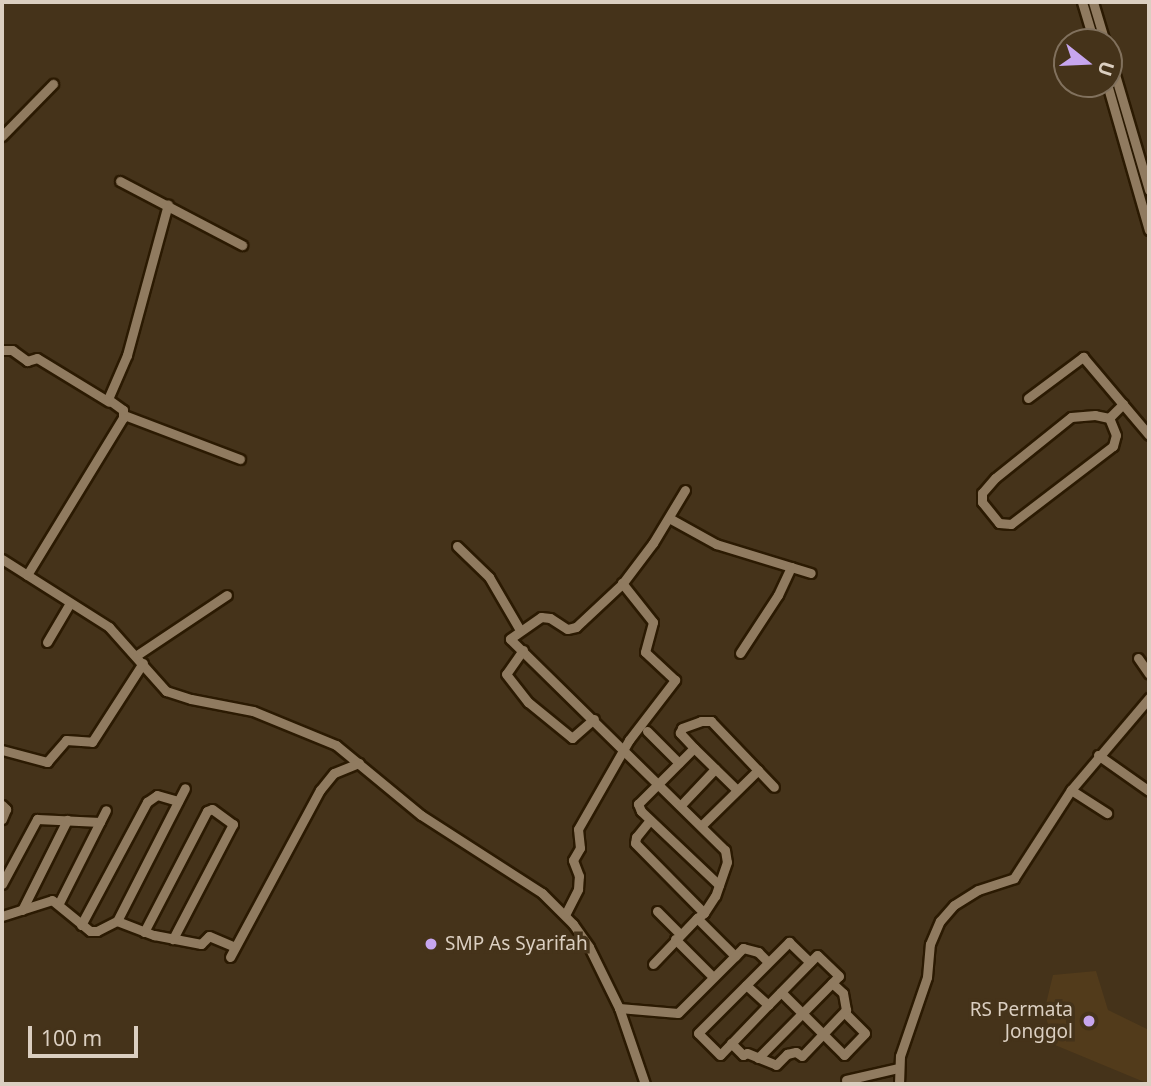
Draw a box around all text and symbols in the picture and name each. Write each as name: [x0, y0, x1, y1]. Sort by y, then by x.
north arrow: [1053, 28, 1123, 98]
text: U: [1091, 58, 1121, 80]
place label: SMP As Syarifah: [445, 933, 588, 955]
marker: SMP As Syarifah: [423, 936, 439, 952]
place label: RS Permata Jonggol: [970, 999, 1073, 1043]
marker: RS Permata Jonggol: [1079, 1011, 1099, 1031]
scale bar: [32, 1012, 142, 1056]
text: 100 m: [41, 1024, 102, 1052]

